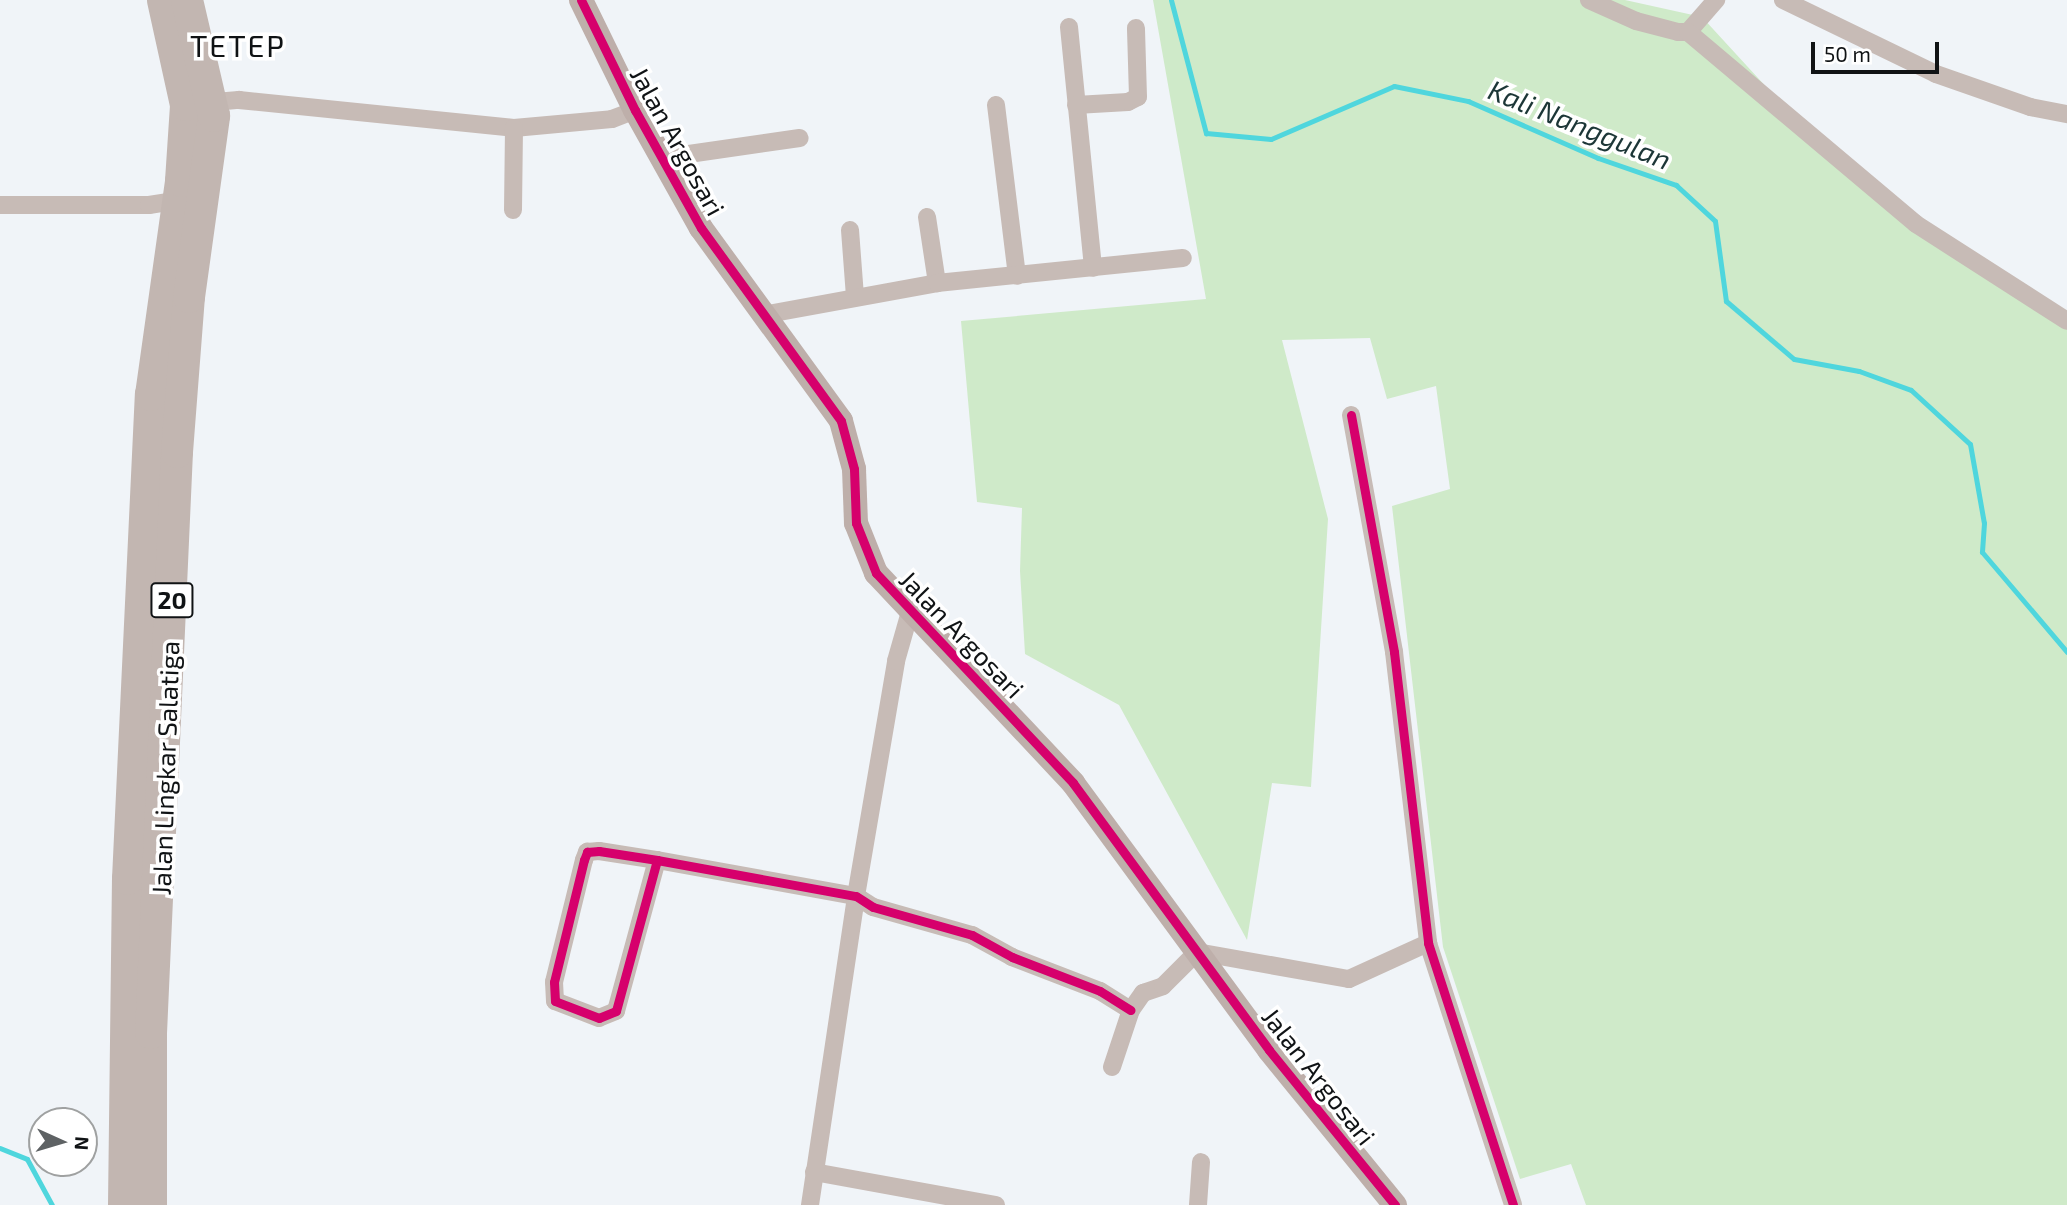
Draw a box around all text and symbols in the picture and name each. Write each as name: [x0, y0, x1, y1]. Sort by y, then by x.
district label: TETEP: [191, 27, 285, 63]
scale bar: [1815, 28, 1943, 72]
text: 50 m: [1824, 41, 1871, 66]
street label: Jalan Argosari: [624, 61, 732, 221]
water label: Kali Nanggulan: [1484, 72, 1676, 176]
street label: Jalan Argosari: [893, 563, 1031, 705]
road number: 20: [149, 580, 195, 620]
street label: Jalan Lingkar Salatiga: [145, 640, 185, 896]
street label: Jalan Argosari: [1256, 1001, 1382, 1151]
north arrow: [28, 1107, 98, 1177]
text: N: [71, 1136, 94, 1151]

